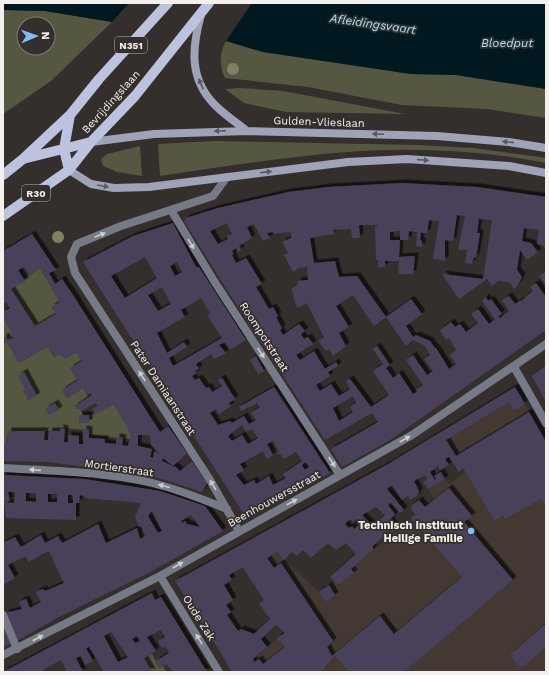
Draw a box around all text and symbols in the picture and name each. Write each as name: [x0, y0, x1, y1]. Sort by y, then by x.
water label: Afleidingsvaart: [328, 11, 417, 37]
north arrow: [16, 16, 56, 56]
text: N: [39, 31, 52, 40]
water label: Bloedput: [481, 36, 533, 50]
road number: N351: [115, 37, 147, 53]
street label: Bevrijdingslaan: [79, 68, 143, 136]
one-way arrow: [197, 77, 203, 89]
street label: Gulden-Vlieslaan: [273, 114, 365, 130]
one-way arrow: [213, 128, 226, 134]
one-way arrow: [372, 131, 384, 138]
one-way arrow: [501, 139, 514, 145]
one-way arrow: [417, 157, 429, 164]
one-way arrow: [260, 169, 272, 175]
one-way arrow: [97, 184, 109, 190]
road number: R30: [22, 185, 50, 201]
one-way arrow: [94, 231, 106, 237]
one-way arrow: [188, 238, 195, 250]
street label: Roompotstraat: [237, 300, 292, 375]
street label: Pater Damiaanstraat: [128, 338, 199, 438]
one-way arrow: [257, 348, 265, 358]
one-way arrow: [138, 371, 146, 381]
one-way arrow: [400, 436, 411, 443]
street label: Mortierstraat: [84, 457, 155, 479]
one-way arrow: [328, 457, 336, 467]
one-way arrow: [29, 466, 41, 473]
street label: Beenhouwersstraat: [225, 468, 323, 530]
one-way arrow: [209, 479, 216, 491]
one-way arrow: [158, 483, 170, 489]
one-way arrow: [286, 498, 297, 505]
place label: Technisch Instituut Heilige Familie: [358, 519, 463, 545]
marker: Technisch Instituut Heilige Familie: [466, 526, 476, 536]
one-way arrow: [172, 562, 184, 569]
street label: Oude Zak: [180, 593, 218, 643]
one-way arrow: [195, 634, 203, 644]
one-way arrow: [32, 635, 44, 641]

